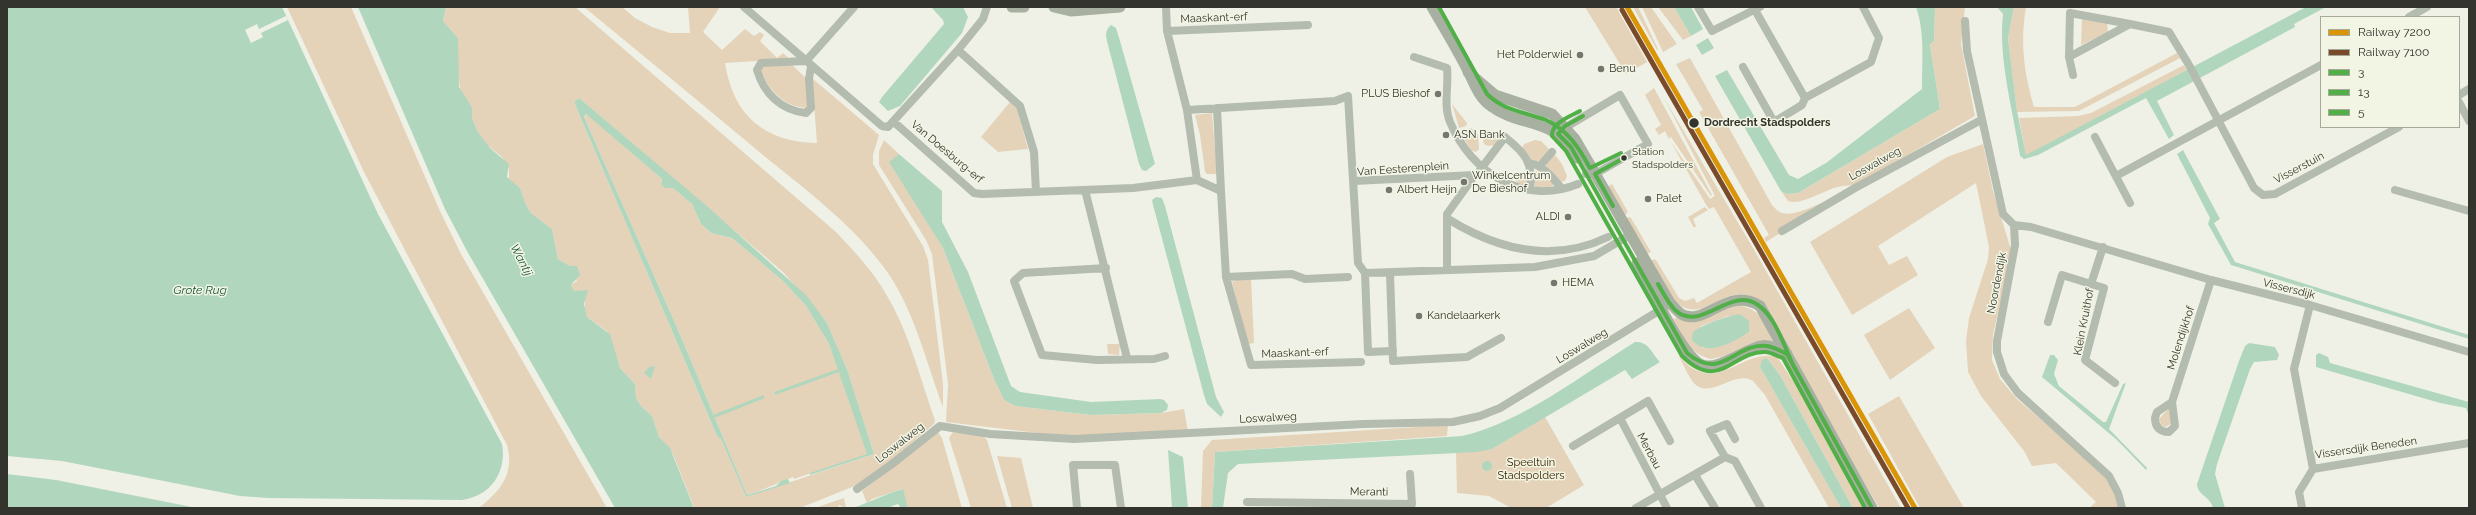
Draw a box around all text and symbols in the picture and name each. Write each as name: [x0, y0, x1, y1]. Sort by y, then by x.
street label: Maaskant-erf: [1180, 10, 1248, 26]
legend: [2320, 16, 2460, 128]
text: Railway 7200: [2358, 25, 2431, 39]
text: Railway 7100: [2358, 45, 2429, 59]
place label: Het Polderwiel: [1497, 48, 1572, 62]
marker: Het Polderwiel: [1575, 50, 1585, 60]
place label: Benu: [1609, 62, 1636, 76]
marker: Benu: [1596, 64, 1606, 74]
text: 3: [2358, 65, 2364, 79]
text: 13: [2358, 85, 2370, 99]
place label: PLUS Bieshof: [1361, 87, 1430, 101]
marker: PLUS Bieshof: [1433, 89, 1443, 99]
text: 5: [2358, 105, 2365, 119]
marker: Dordrecht Stadspolders: [1687, 116, 1701, 130]
place label: Dordrecht Stadspolders: [1704, 116, 1830, 130]
street label: Van Doesburg-erf: [908, 118, 986, 186]
place label: ASN Bank: [1454, 128, 1505, 142]
marker: ASN Bank: [1441, 130, 1451, 140]
street label: Loswalweg: [1847, 144, 1903, 184]
place label: Station Stadspolders: [1632, 146, 1693, 170]
street label: Visserstuin: [2272, 149, 2326, 187]
marker: Station Stadspolders: [1619, 153, 1629, 163]
street label: Van Eesterenplein: [1357, 159, 1449, 179]
place label: Winkelcentrum De Bieshof: [1472, 169, 1550, 195]
marker: Winkelcentrum De Bieshof: [1459, 177, 1469, 187]
place label: Albert Heijn: [1397, 183, 1457, 197]
marker: Albert Heijn: [1384, 185, 1394, 195]
place label: Palet: [1656, 192, 1682, 206]
marker: Palet: [1643, 194, 1653, 204]
place label: ALDI: [1536, 210, 1560, 224]
marker: ALDI: [1563, 212, 1573, 222]
water label: Wantij: [507, 242, 535, 278]
street label: Noordendijk: [1985, 251, 2009, 315]
place label: HEMA: [1562, 276, 1594, 290]
street label: Vissersdijk: [2261, 276, 2317, 302]
marker: HEMA: [1549, 278, 1559, 288]
water label: Grote Rug: [173, 283, 227, 297]
street label: Klein Kruithof: [2071, 287, 2097, 357]
street label: Molendijkhof: [2165, 305, 2197, 371]
place label: Kandelaarkerk: [1427, 309, 1500, 323]
marker: Kandelaarkerk: [1414, 311, 1424, 321]
street label: Loswalweg: [1554, 325, 1610, 367]
street label: Maaskant-erf: [1261, 345, 1329, 361]
street label: Loswalweg: [1239, 410, 1297, 426]
street label: Loswalweg: [873, 420, 927, 466]
street label: Merbau: [1634, 431, 1664, 471]
street label: Vissersdijk Beneden: [2314, 434, 2418, 462]
park label: Speeltuin Stadspolders: [1497, 456, 1565, 482]
street label: Meranti: [1350, 485, 1388, 499]

